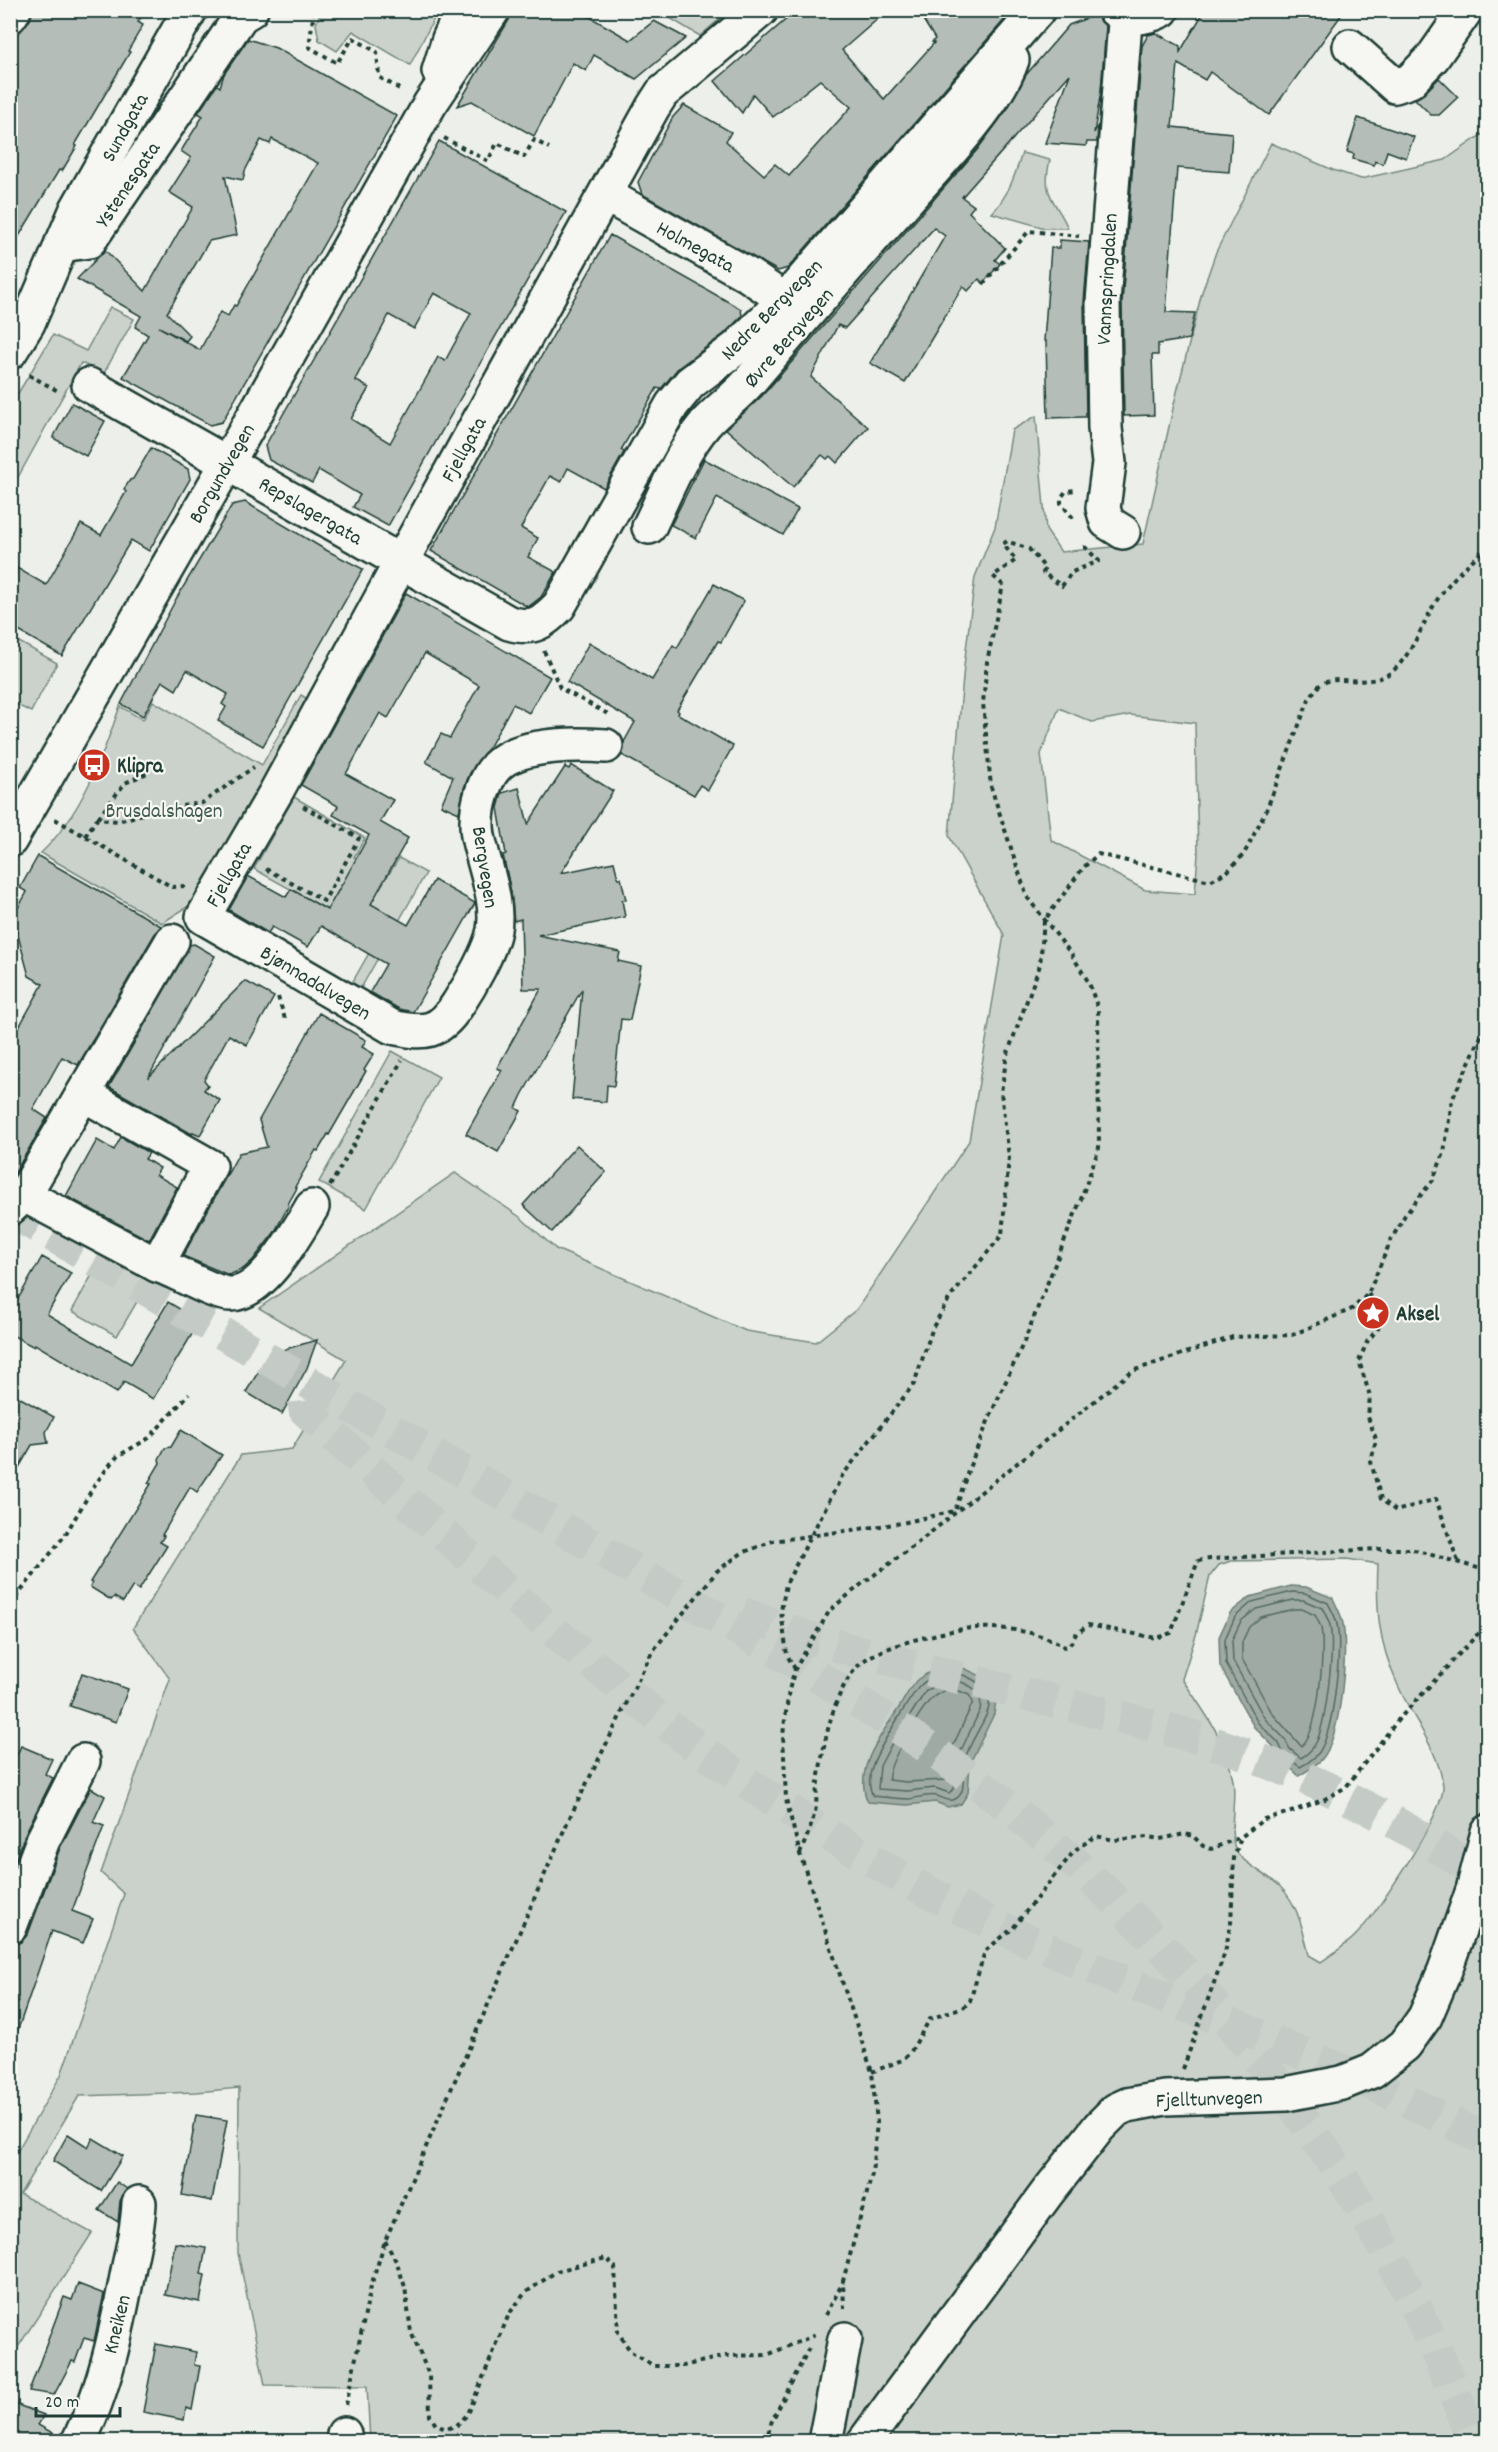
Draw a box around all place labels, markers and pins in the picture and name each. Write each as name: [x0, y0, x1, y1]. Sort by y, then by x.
bus stop icon: Klipra: [76, 747, 112, 783]
place label: Klipra: [117, 753, 164, 783]
place icon: Aksel: [1355, 1295, 1391, 1331]
place label: Aksel: [1396, 1301, 1440, 1331]

